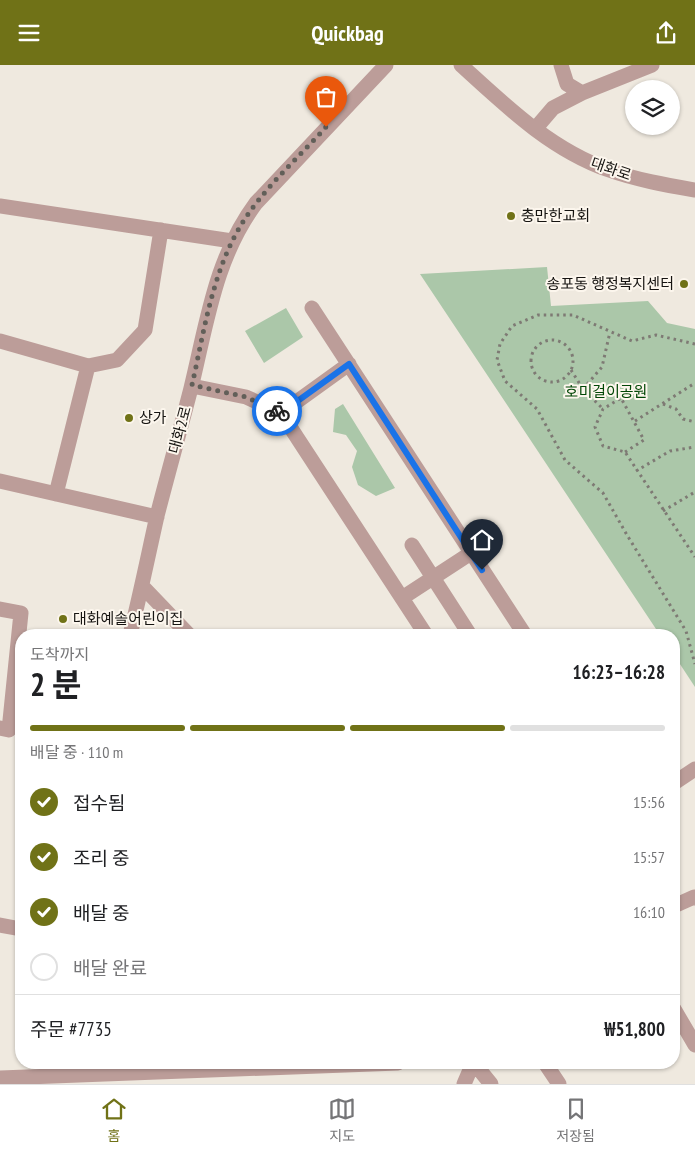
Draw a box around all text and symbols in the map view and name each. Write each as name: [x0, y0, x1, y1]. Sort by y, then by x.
icon: menu: [15, 19, 43, 47]
text: Quickbag: [311, 19, 384, 47]
icon: share: [652, 19, 680, 47]
pin: [305, 76, 347, 127]
map controls: [625, 80, 680, 135]
button: layers: [625, 80, 680, 135]
icon: bag: [312, 83, 340, 111]
street label: 대화로: [588, 153, 634, 184]
place label: 충만한교회: [521, 206, 590, 225]
marker: 충만한교회: [505, 210, 517, 222]
place label: 송포동 행정복지센터: [547, 274, 674, 293]
marker: 송포동 행정복지센터: [678, 278, 690, 290]
park label: 호미걸이공원: [565, 382, 647, 401]
courier: [252, 386, 302, 436]
icon: bike: [263, 397, 291, 425]
street label: 대화2로: [164, 404, 195, 456]
place label: 상가: [139, 408, 167, 427]
marker: 상가: [123, 412, 135, 424]
pin: [461, 519, 503, 570]
icon: home: [468, 526, 496, 554]
place label: 대화예솔어린이집: [73, 609, 183, 628]
marker: 대화예솔어린이집: [57, 613, 69, 625]
text: 도착까지: [30, 644, 89, 664]
text: 16:23–16:28: [572, 660, 665, 684]
text: 2 분: [30, 663, 81, 705]
text: 배달 중 · 110 m: [30, 742, 123, 762]
icon: check: [30, 788, 58, 816]
text: 접수됨: [73, 791, 125, 815]
text: 15:56: [633, 792, 665, 812]
icon: check: [30, 843, 58, 871]
text: 조리 중: [73, 846, 129, 870]
text: 15:57: [633, 847, 665, 867]
icon: check: [30, 898, 58, 926]
text: 배달 중: [73, 901, 129, 925]
text: 16:10: [633, 902, 665, 922]
text: 배달 완료: [73, 956, 147, 980]
text: 주문 #7735: [30, 1017, 112, 1041]
text: ₩51,800: [604, 1017, 665, 1041]
tab: 홈: [100, 1095, 128, 1145]
tab: 지도: [328, 1095, 356, 1145]
tab: 저장됨: [556, 1095, 595, 1145]

